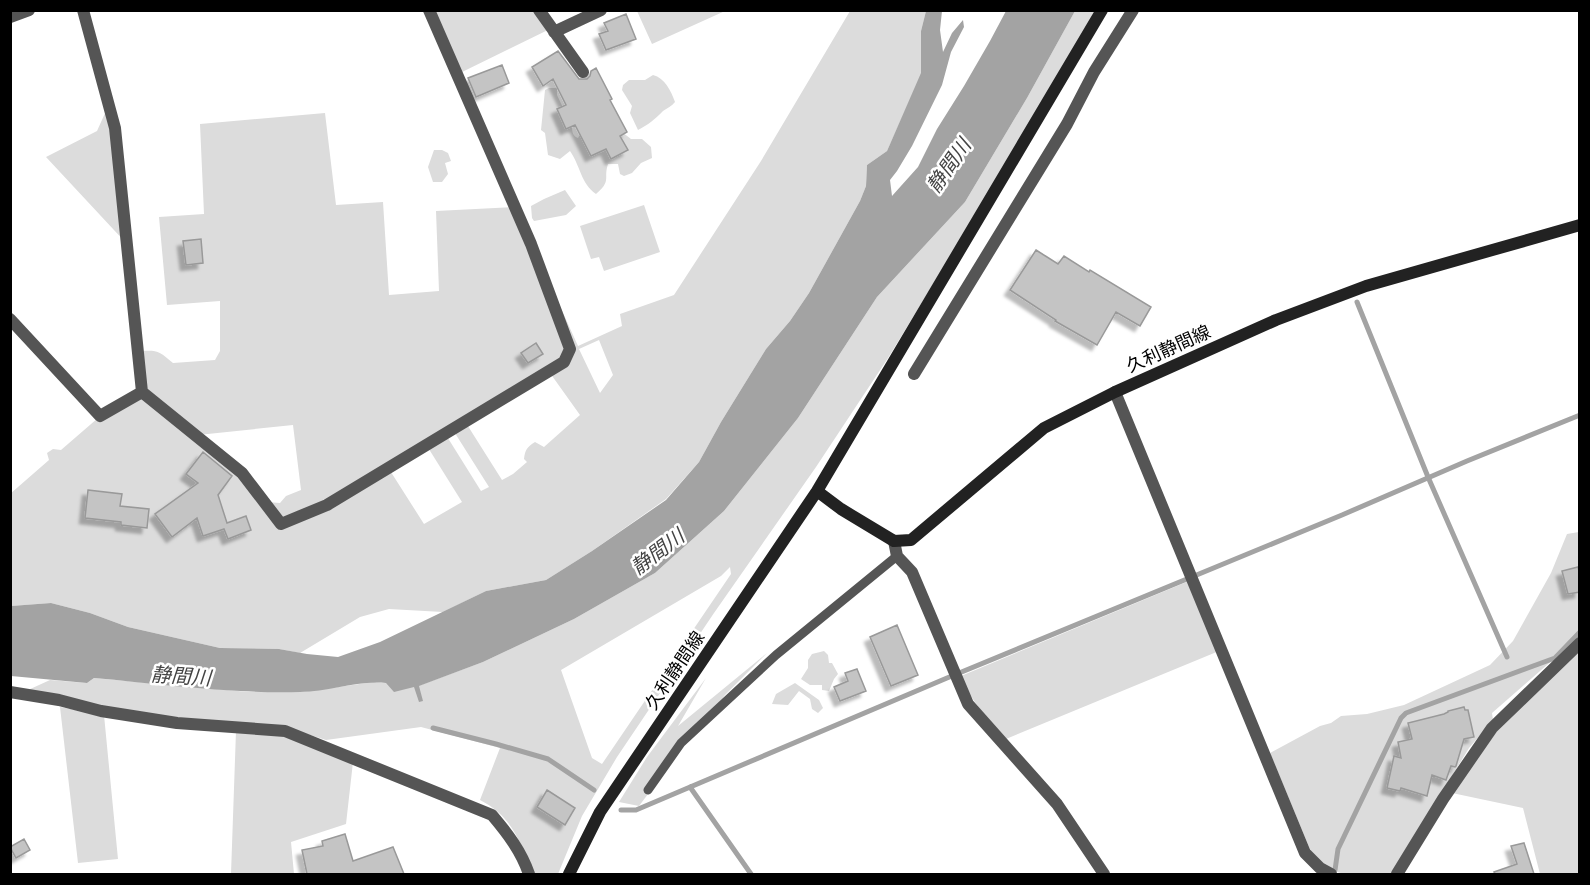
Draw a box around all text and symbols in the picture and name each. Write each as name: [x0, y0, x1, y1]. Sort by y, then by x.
water label: 静間川: [921, 132, 976, 196]
street label: 久利静間線: [1122, 320, 1214, 376]
water label: 静間川: [626, 522, 690, 579]
street label: 久利静間線: [640, 627, 708, 713]
water label: 静間川: [150, 661, 214, 689]

